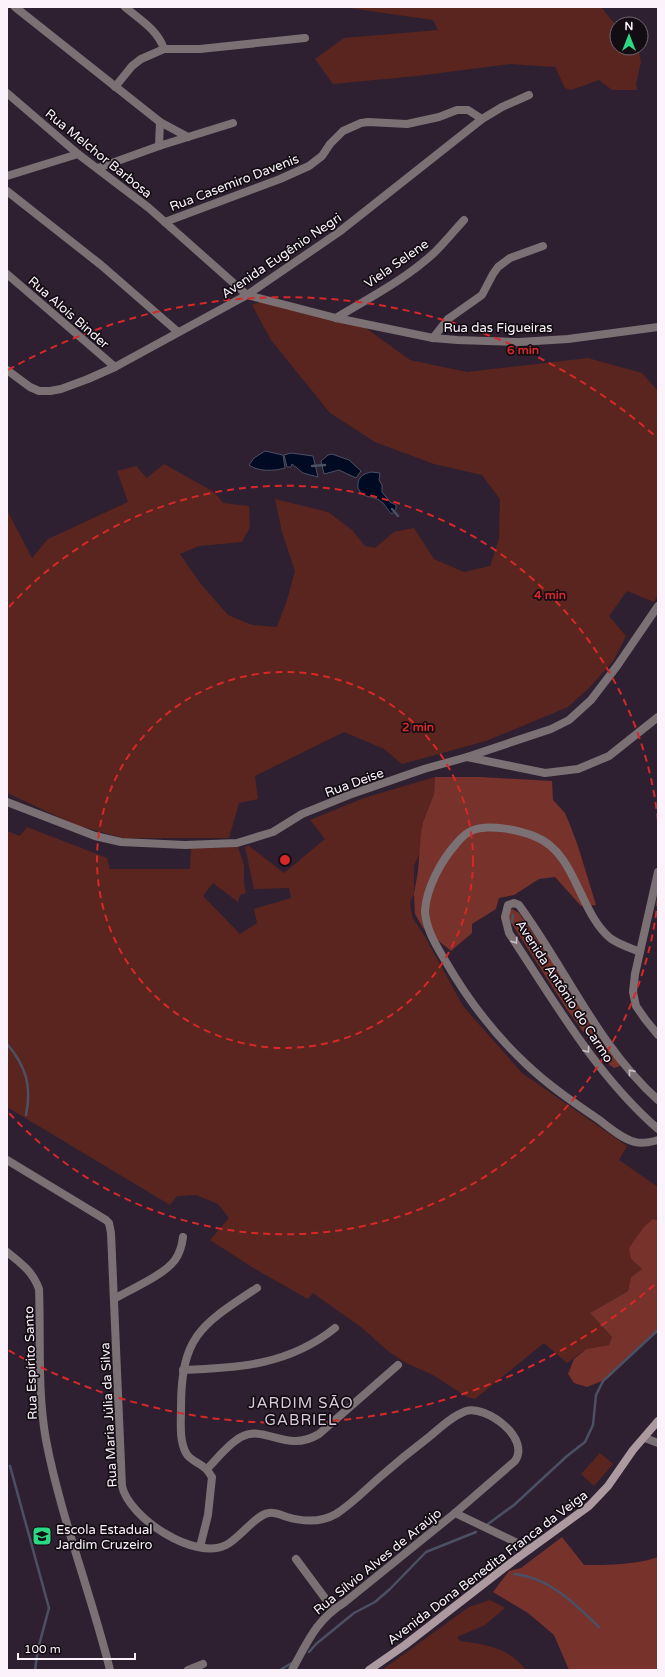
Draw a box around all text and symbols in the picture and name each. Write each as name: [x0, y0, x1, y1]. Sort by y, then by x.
north arrow: [609, 16, 649, 56]
text: N: [625, 20, 633, 33]
street label: Rua Melchor Barbosa: [42, 106, 155, 202]
street label: Rua Casemiro Davenis: [167, 151, 301, 215]
street label: Avenida Eugênio Negri: [218, 210, 345, 302]
street label: Viela Selene: [361, 236, 432, 292]
street label: Rua Alois Binder: [25, 273, 112, 352]
street label: Rua das Figueiras: [443, 320, 553, 336]
text: 6 min: [507, 343, 539, 357]
text: 4 min: [534, 588, 566, 602]
text: 2 min: [402, 720, 434, 734]
street label: Rua Deise: [323, 765, 386, 801]
centre of rings: [278, 853, 292, 867]
street label: Avenida Antônio do Carmo: [512, 917, 616, 1066]
one-way arrow: [510, 937, 517, 944]
one-way arrow: [582, 1045, 589, 1052]
one-way arrow: [629, 1070, 636, 1077]
street label: Rua Espírito Santo: [21, 1306, 41, 1420]
street label: Rua Maria Júlia da Silva: [97, 1342, 121, 1488]
district label: JARDIM SÃO GABRIEL: [248, 1394, 354, 1429]
street label: Avenida Dona Benedita Franca da Veiga: [384, 1487, 591, 1648]
street label: Rua Sílvio Alves de Araújo: [310, 1505, 445, 1618]
place label: Escola Estadual Jardim Cruzeiro: [56, 1522, 153, 1553]
school or university icon: Escola Estadual Jardim Cruzeiro: [31, 1525, 53, 1547]
scale bar: [18, 1635, 135, 1661]
text: 100 m: [24, 1642, 61, 1656]

